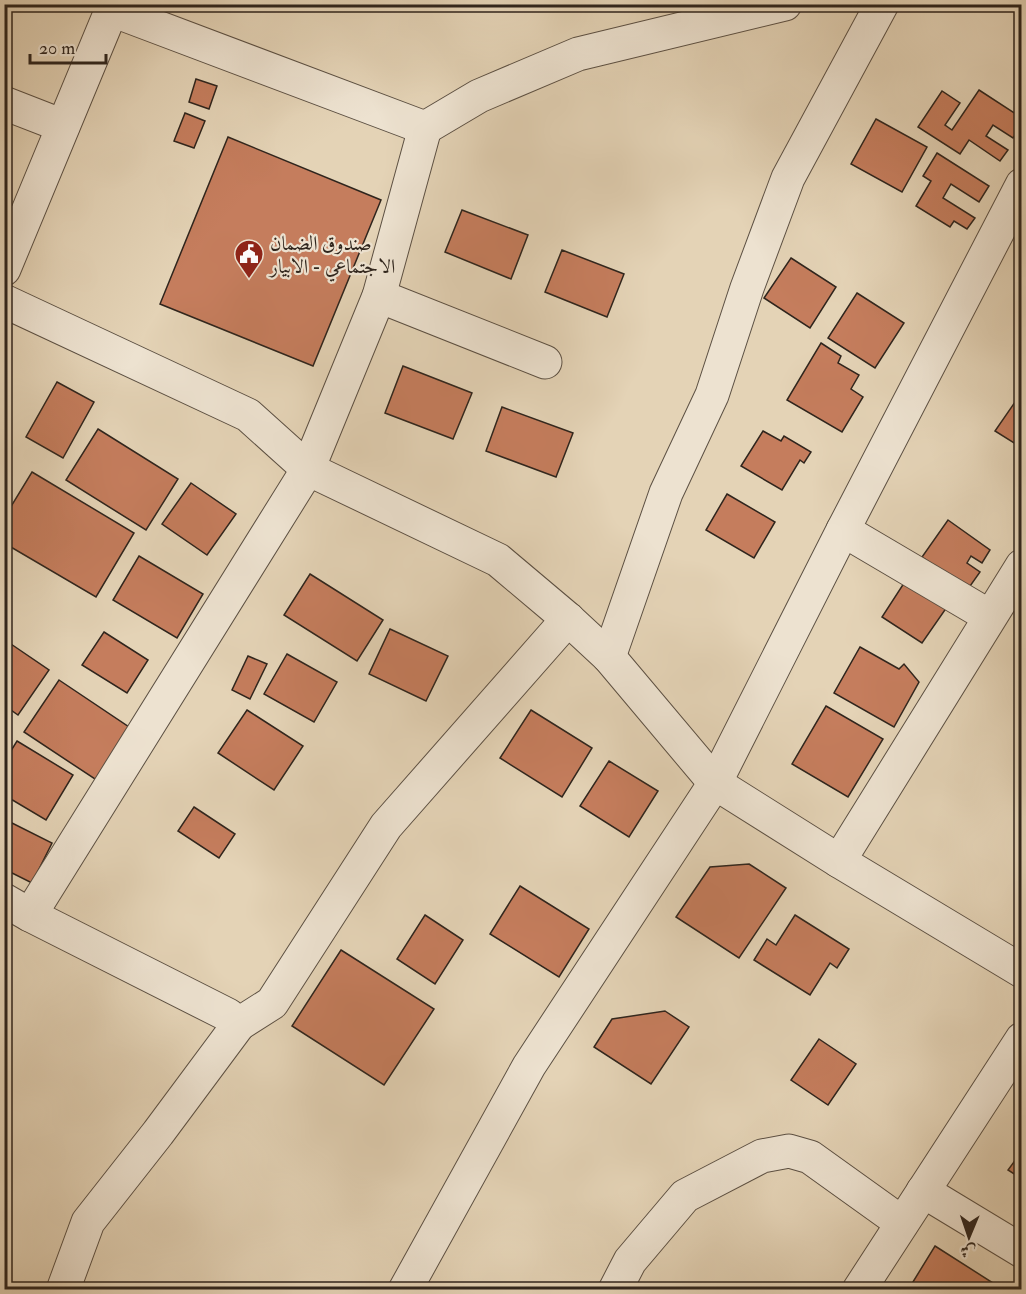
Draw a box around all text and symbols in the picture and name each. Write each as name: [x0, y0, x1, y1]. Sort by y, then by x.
scale bar: [30, 27, 106, 65]
text: 20 m: [39, 37, 75, 60]
place label: صندوق الضمان الاجتماعي - الابيار: [268, 231, 395, 282]
public building icon: صندوق الضمان الاجتماعي - الابيار: [233, 238, 265, 280]
north arrow: [939, 1207, 999, 1267]
text: ش: [960, 1241, 977, 1261]

